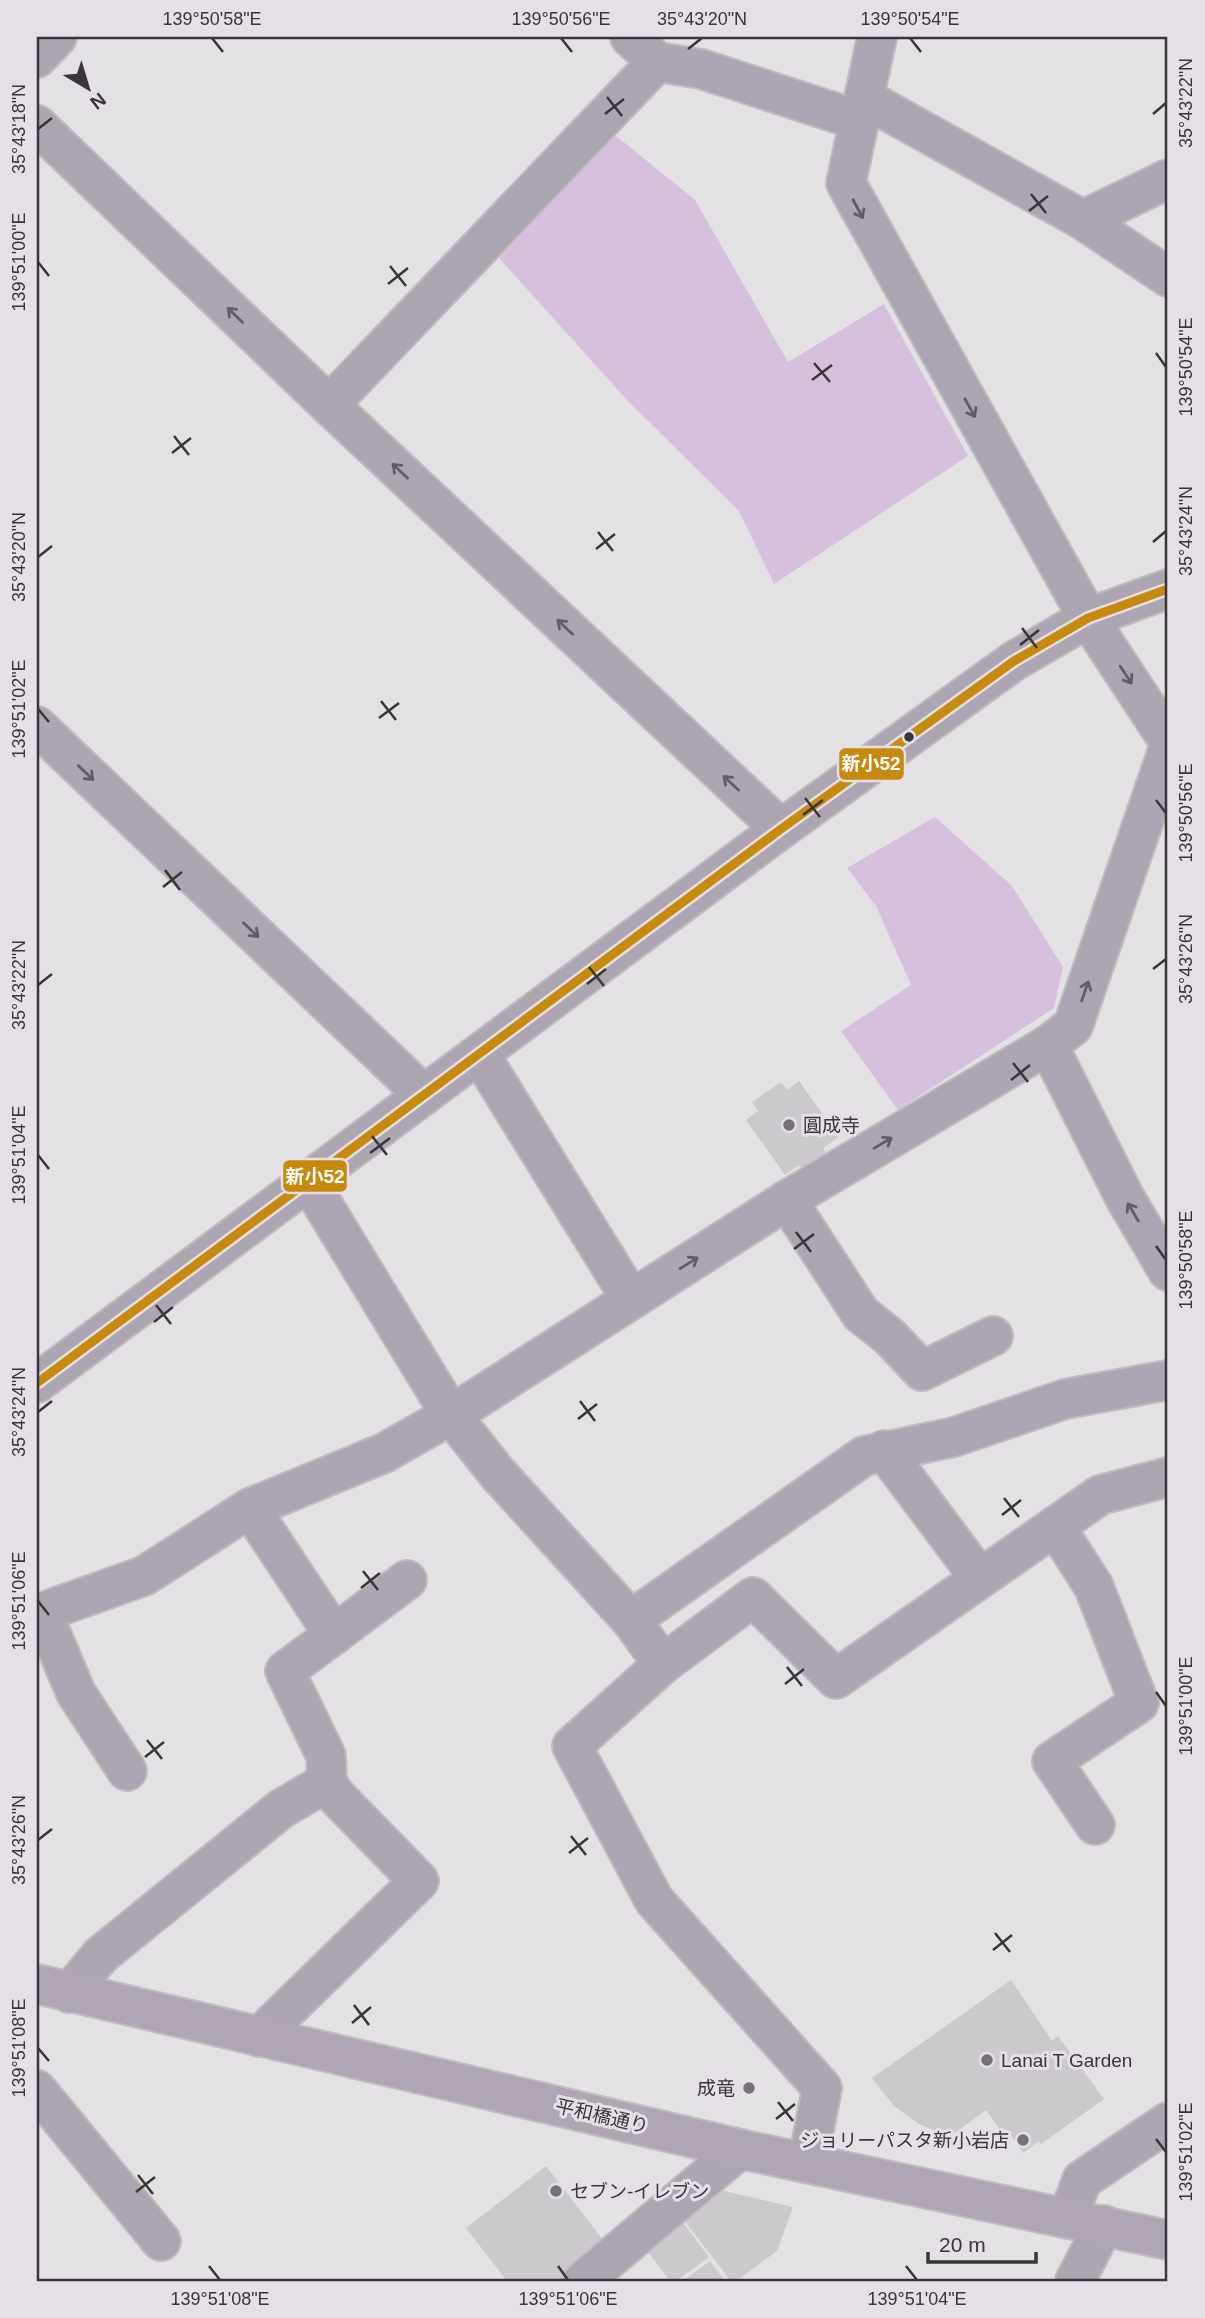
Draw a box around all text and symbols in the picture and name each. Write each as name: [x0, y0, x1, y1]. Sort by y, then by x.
text: 139°50'58"E: [162, 9, 262, 29]
text: 139°50'56"E: [511, 9, 611, 29]
text: 35°43'20"N: [657, 9, 747, 29]
text: 139°50'54"E: [860, 9, 960, 29]
north arrow: [52, 52, 122, 122]
text: 35°43'22"N: [1176, 58, 1196, 148]
text: 35°43'18"N: [9, 84, 29, 174]
text: N: [86, 89, 110, 114]
one-way arrow: [852, 198, 866, 219]
text: 139°51'00"E: [9, 212, 29, 312]
one-way arrow: [227, 306, 244, 323]
text: 139°50'54"E: [1176, 317, 1196, 417]
one-way arrow: [963, 397, 977, 417]
one-way arrow: [392, 463, 409, 480]
text: 35°43'24"N: [1176, 486, 1196, 576]
text: 35°43'20"N: [9, 512, 29, 602]
one-way arrow: [557, 619, 575, 636]
text: 139°51'02"E: [9, 659, 29, 759]
one-way arrow: [1118, 665, 1133, 684]
unlabelled marker: [902, 730, 916, 744]
line badge: 新小52: [838, 747, 905, 781]
text: 新小52: [841, 753, 901, 774]
text: 139°50'56"E: [1176, 763, 1196, 863]
one-way arrow: [77, 765, 94, 782]
one-way arrow: [723, 774, 740, 791]
text: 35°43'26"N: [1176, 914, 1196, 1004]
one-way arrow: [242, 922, 260, 938]
text: 35°43'22"N: [9, 940, 29, 1030]
one-way arrow: [1080, 981, 1092, 1003]
text: 139°51'04"E: [9, 1105, 29, 1205]
place label: 圓成寺: [803, 1115, 860, 1136]
marker: 圓成寺: [781, 1117, 797, 1133]
one-way arrow: [872, 1136, 892, 1150]
line badge: 新小52: [282, 1159, 348, 1193]
text: 新小52: [285, 1166, 345, 1187]
one-way arrow: [1126, 1203, 1140, 1223]
text: 139°50'58"E: [1176, 1210, 1196, 1310]
one-way arrow: [679, 1255, 698, 1270]
text: 35°43'24"N: [9, 1367, 29, 1457]
text: 139°51'06"E: [9, 1551, 29, 1651]
text: 139°51'00"E: [1176, 1656, 1196, 1756]
text: 35°43'26"N: [9, 1795, 29, 1885]
text: 139°51'08"E: [9, 1998, 29, 2098]
place label: Lanai T Garden: [1001, 2050, 1132, 2071]
marker: Lanai T Garden: [979, 2052, 995, 2068]
place label: 成竜: [697, 2078, 735, 2099]
marker: 成竜: [741, 2080, 757, 2096]
street label: 平和橋通り: [553, 2095, 651, 2137]
text: 139°51'02"E: [1176, 2102, 1196, 2202]
place label: ジョリーパスタ新小岩店: [800, 2130, 1009, 2151]
marker: ジョリーパスタ新小岩店: [1015, 2132, 1031, 2148]
place label: セブン-イレブン: [570, 2181, 709, 2202]
marker: セブン-イレブン: [548, 2183, 564, 2199]
scale bar: [928, 2220, 1037, 2264]
text: 20 m: [939, 2233, 986, 2256]
text: 139°51'08"E: [170, 2289, 270, 2309]
text: 139°51'06"E: [518, 2289, 618, 2309]
text: 139°51'04"E: [867, 2289, 967, 2309]

